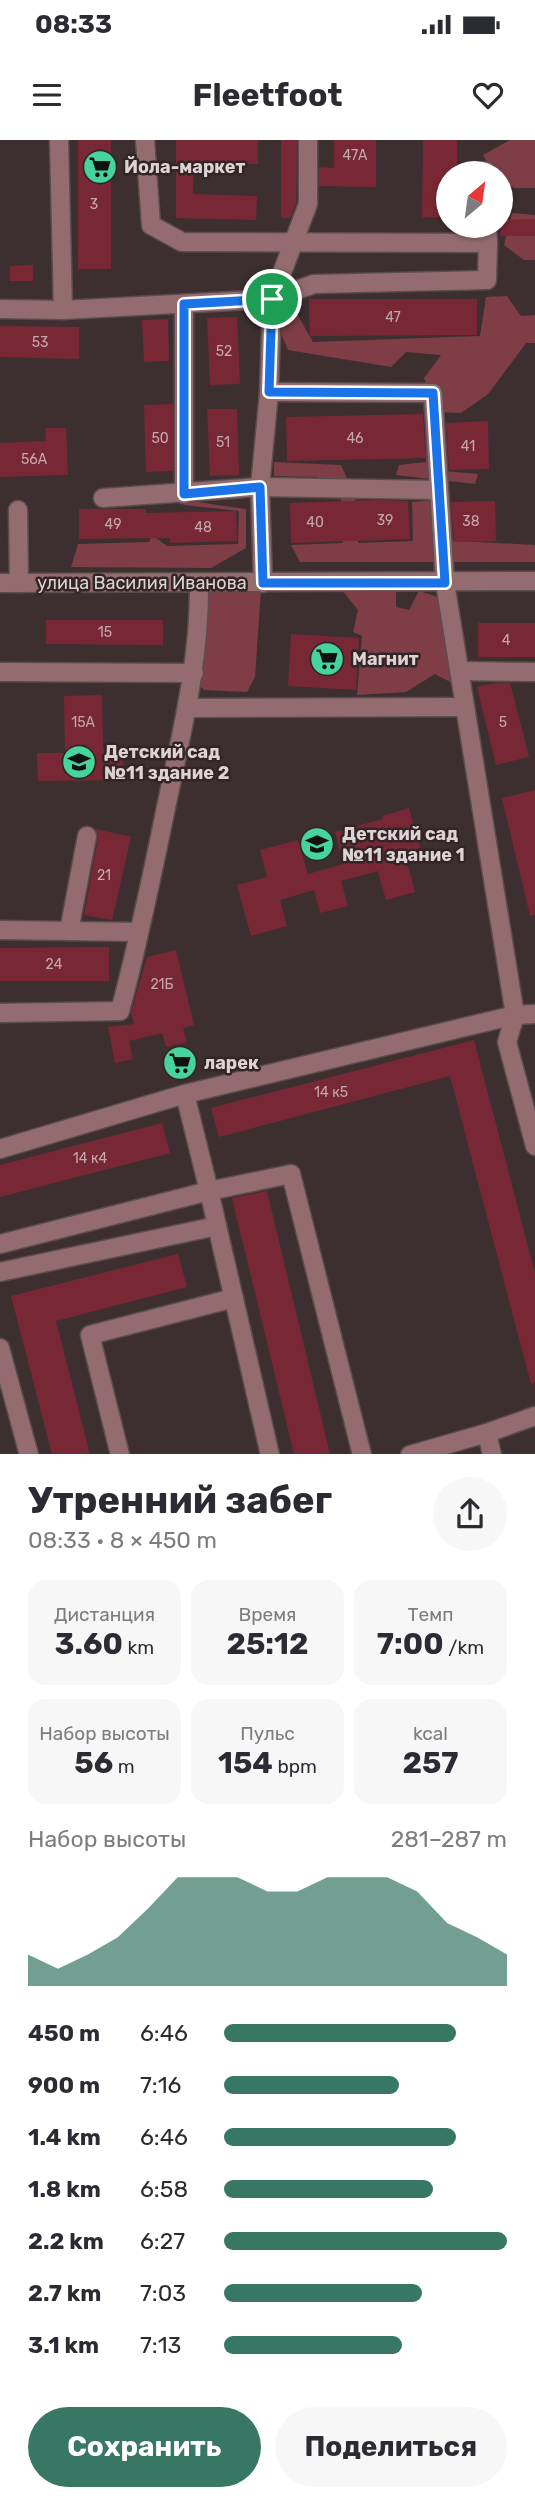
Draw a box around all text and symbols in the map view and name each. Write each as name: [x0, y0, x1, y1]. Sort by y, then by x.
text: 08:33: [35, 9, 112, 40]
icon: menu: [28, 76, 66, 114]
text: Fleetfoot: [193, 76, 342, 114]
icon: heart: [469, 76, 507, 114]
house number: 47А: [342, 147, 368, 164]
supermarket icon: Йола-маркет: [81, 148, 119, 186]
place label: Йола-маркет: [124, 156, 246, 178]
north arrow: [436, 161, 513, 238]
map controls: [436, 161, 513, 238]
house number: 3: [90, 196, 98, 213]
pin: [242, 269, 302, 329]
icon: arrive: [253, 280, 291, 318]
house number: 47: [385, 309, 401, 326]
house number: 53: [32, 334, 48, 351]
house number: 52: [216, 343, 232, 360]
house number: 50: [151, 430, 169, 447]
house number: 46: [346, 430, 364, 447]
house number: 51: [216, 434, 230, 451]
house number: 41: [461, 438, 475, 455]
house number: 56А: [21, 451, 48, 468]
house number: 39: [377, 512, 393, 529]
house number: 38: [462, 513, 480, 530]
house number: 40: [306, 514, 324, 531]
house number: 49: [105, 516, 121, 533]
house number: 48: [194, 519, 212, 536]
street label: улица Василия Иванова: [37, 572, 247, 594]
house number: 15: [98, 624, 112, 641]
house number: 4: [502, 632, 511, 649]
supermarket icon: Магнит: [308, 640, 346, 678]
place label: Магнит: [352, 648, 419, 670]
house number: 15А: [71, 714, 95, 731]
house number: 5: [499, 714, 507, 731]
place label: Детский сад №11 здание 2: [104, 741, 229, 784]
school or university icon: Детский сад №11 здание 2: [60, 743, 98, 781]
place label: Детский сад №11 здание 1: [342, 823, 465, 866]
school or university icon: Детский сад №11 здание 1: [298, 825, 336, 863]
house number: 21: [97, 867, 111, 884]
house number: 24: [46, 956, 63, 973]
house number: 21Б: [150, 976, 174, 993]
supermarket icon: ларек: [161, 1044, 199, 1082]
place label: ларек: [204, 1052, 259, 1074]
house number: 14 к5: [314, 1084, 348, 1101]
house number: 14 к4: [73, 1150, 107, 1167]
text: Утренний забег: [28, 1477, 332, 1523]
button: share: [433, 1477, 507, 1551]
text: 08:33 · 8 × 450 m: [28, 1526, 217, 1554]
text: Дистанция: [54, 1603, 155, 1626]
text: Время: [239, 1603, 296, 1626]
text: Темп: [408, 1603, 453, 1626]
text: 3.60: [55, 1626, 123, 1662]
text: 25:12: [226, 1626, 309, 1662]
text: 7:00: [377, 1626, 444, 1662]
text: km: [123, 1636, 154, 1659]
text: /km: [444, 1636, 484, 1659]
text: Набор высоты: [39, 1722, 170, 1745]
text: Пульс: [240, 1722, 295, 1745]
text: kcal: [413, 1722, 448, 1745]
text: 56: [74, 1745, 113, 1781]
text: 154: [218, 1745, 273, 1781]
text: 257: [402, 1745, 459, 1781]
text: m: [113, 1755, 135, 1778]
text: bpm: [273, 1755, 317, 1778]
text: Набор высоты: [28, 1825, 186, 1853]
text: 281–287 m: [391, 1825, 507, 1853]
text: 450 m: [28, 2019, 100, 2047]
text: 6:46: [140, 2019, 188, 2047]
text: 900 m: [28, 2071, 100, 2099]
text: 7:16: [140, 2071, 181, 2099]
text: 1.4 km: [28, 2123, 101, 2151]
text: 6:46: [140, 2123, 188, 2151]
text: 1.8 km: [28, 2175, 101, 2203]
text: 6:58: [140, 2175, 188, 2203]
text: 2.2 km: [28, 2227, 104, 2255]
text: 6:27: [140, 2227, 185, 2255]
text: 2.7 km: [28, 2279, 101, 2307]
text: 7:03: [140, 2279, 186, 2307]
text: 3.1 km: [28, 2331, 99, 2359]
text: 7:13: [140, 2331, 181, 2359]
button: Сохранить: [28, 2407, 261, 2487]
button: Поделиться: [275, 2407, 507, 2487]

